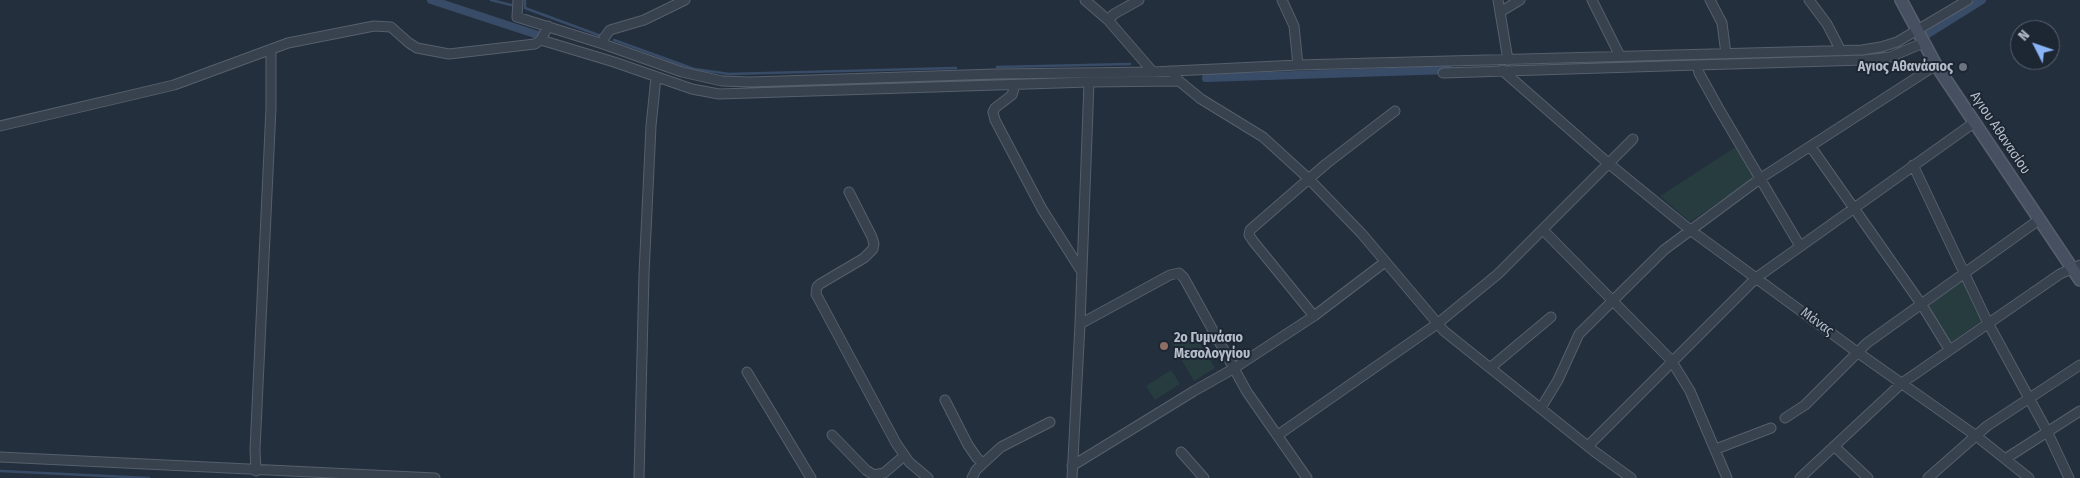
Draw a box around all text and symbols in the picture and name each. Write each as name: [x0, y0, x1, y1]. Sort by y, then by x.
north arrow: [2010, 20, 2060, 70]
text: N: [2015, 27, 2033, 44]
place label: Αγιος Αθανάσιος: [1858, 59, 1953, 75]
marker: Αγιος Αθανάσιος: [1957, 61, 1969, 73]
street label: Αγιου Αθανασίου: [1966, 89, 2034, 177]
street label: Μάνας: [1797, 304, 1837, 340]
place label: 2ο Γυμνάσιο Μεσολογγίου: [1174, 330, 1250, 362]
marker: 2ο Γυμνάσιο Μεσολογγίου: [1158, 340, 1170, 352]

